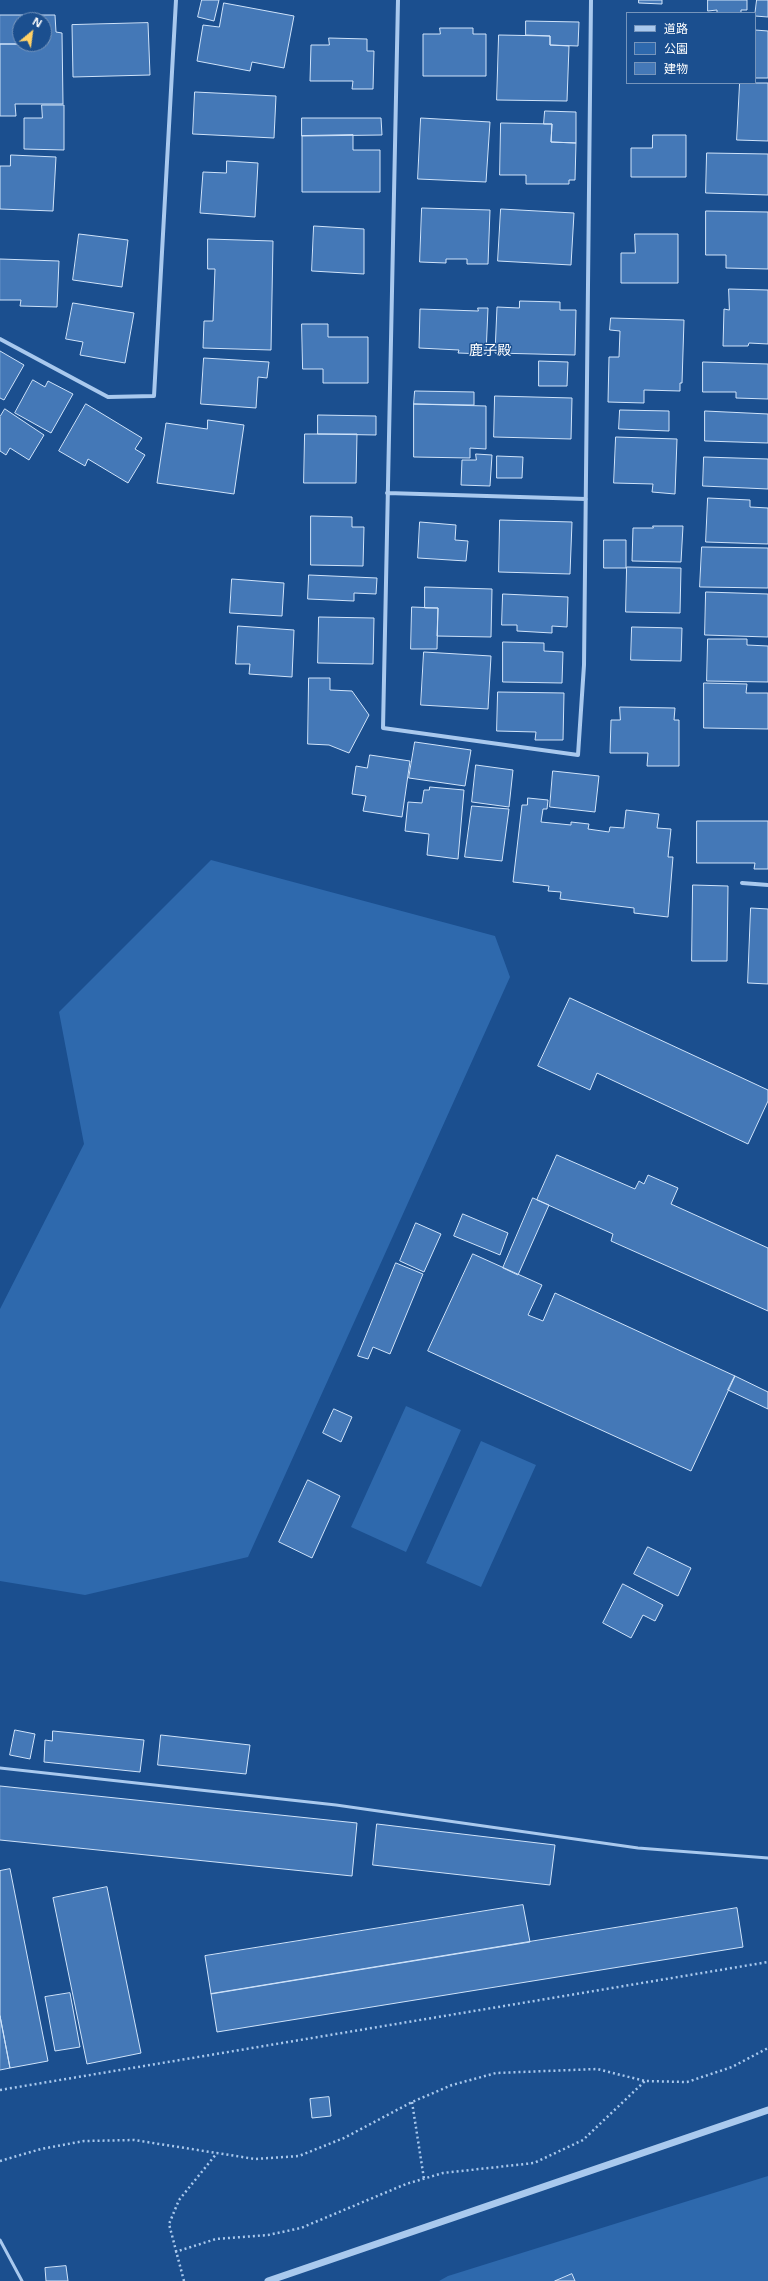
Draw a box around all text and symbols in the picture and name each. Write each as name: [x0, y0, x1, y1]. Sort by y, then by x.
north arrow: [12, 12, 52, 52]
legend: [626, 12, 756, 84]
text: N: [30, 13, 45, 31]
text: 道路: [664, 20, 688, 37]
text: 公園: [664, 40, 688, 57]
text: 建物: [664, 60, 688, 77]
district label: 鹿子殿: [469, 343, 511, 359]

